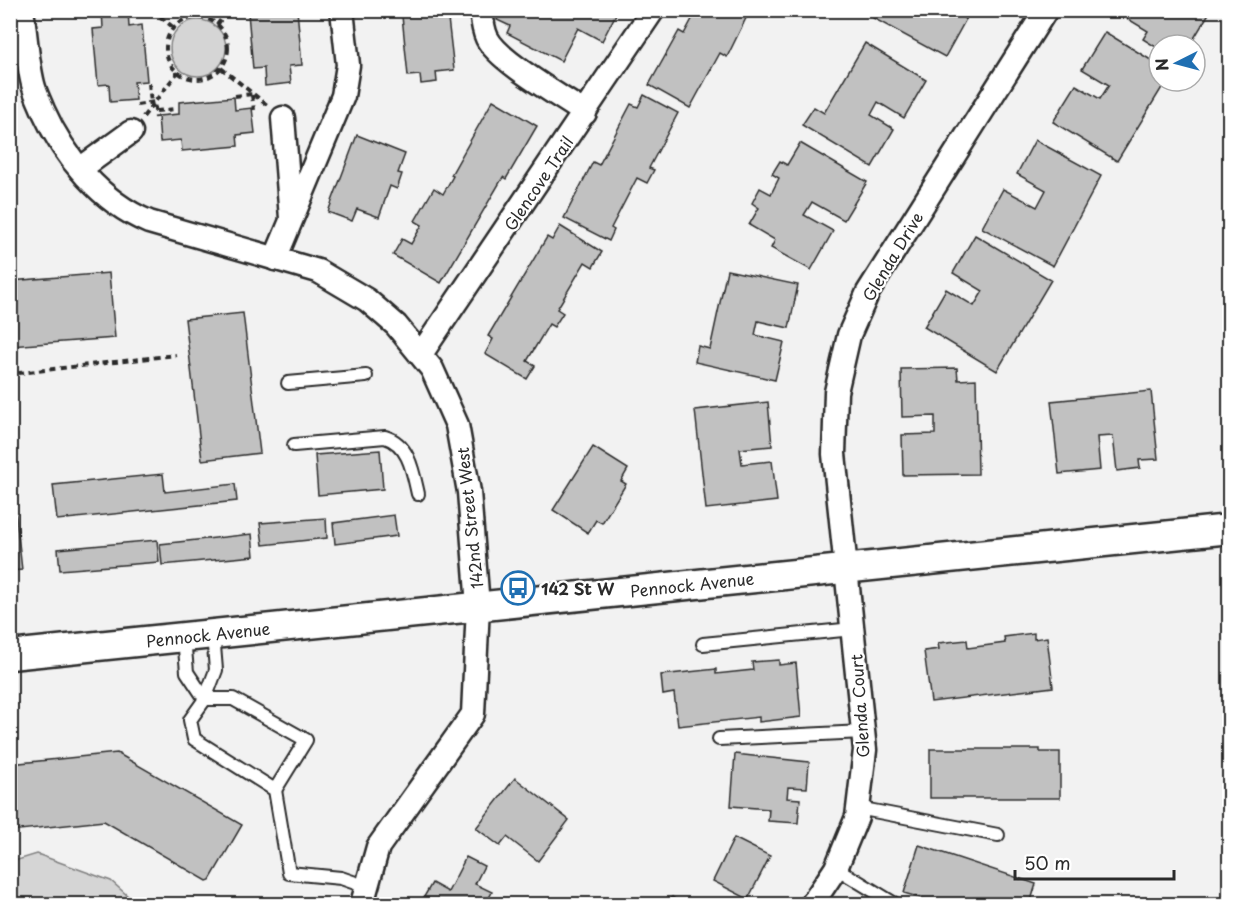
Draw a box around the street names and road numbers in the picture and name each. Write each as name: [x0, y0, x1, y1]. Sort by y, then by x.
street label: Glencove Trail: [497, 131, 579, 235]
street label: Glenda Drive: [856, 206, 928, 305]
street label: 142nd Street West: [450, 446, 488, 590]
street label: Pennock Avenue: [629, 566, 755, 602]
street label: Pennock Avenue: [145, 616, 271, 652]
street label: Glenda Court: [843, 653, 875, 759]

